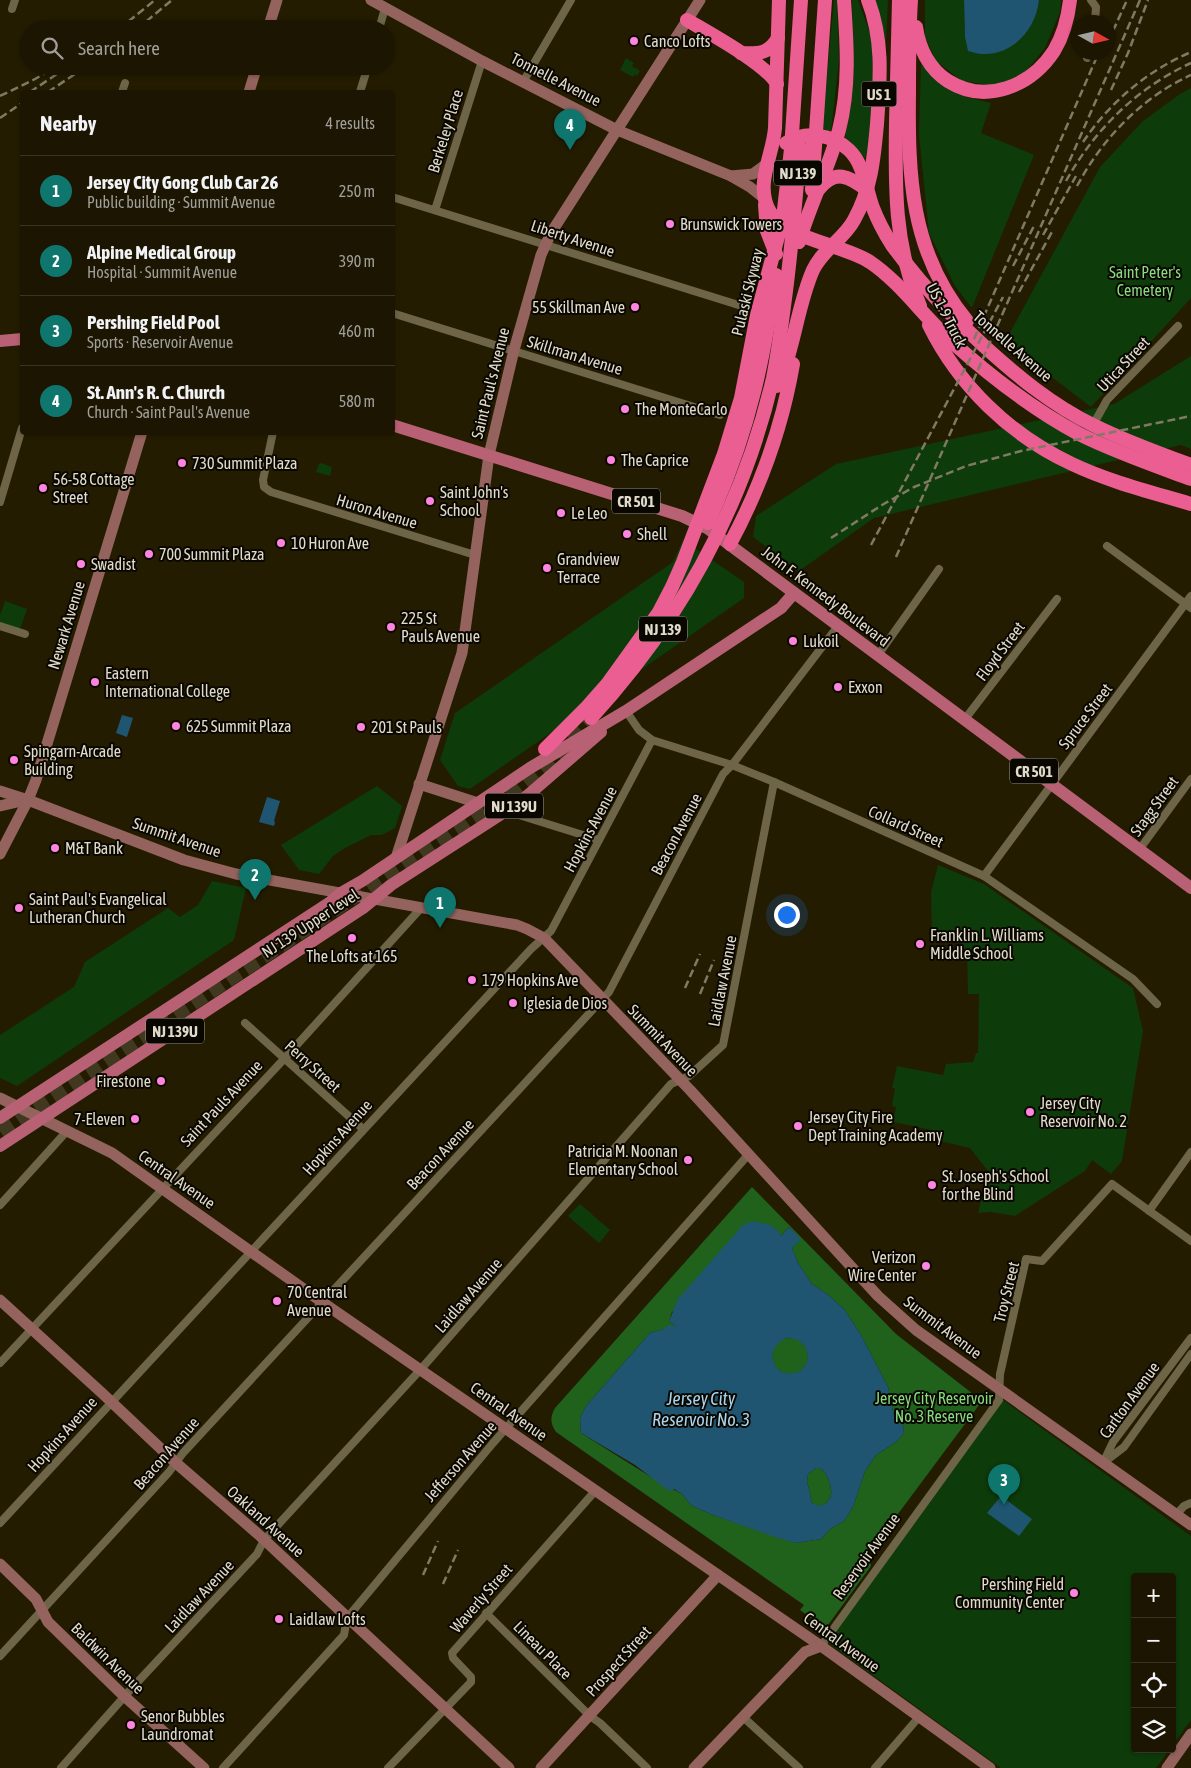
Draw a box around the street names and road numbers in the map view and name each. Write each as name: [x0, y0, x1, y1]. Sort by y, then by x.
street label: Tonnelle Avenue: [508, 49, 604, 109]
road number: US 1: [862, 82, 896, 106]
street label: Berkeley Place: [424, 87, 467, 175]
road number: NJ 139: [774, 160, 822, 186]
street label: Liberty Avenue: [529, 216, 617, 261]
street label: Pulaski Skyway: [727, 246, 768, 338]
street label: US 1-9 Truck: [923, 280, 971, 350]
street label: Tonnelle Avenue: [970, 307, 1056, 385]
street label: Saint Paul's Avenue: [467, 325, 513, 441]
street label: Skillman Avenue: [525, 332, 625, 378]
street label: Utica Street: [1093, 333, 1153, 395]
road number: CR 501: [612, 488, 660, 514]
street label: Huron Avenue: [334, 490, 420, 532]
street label: John F. Kennedy Boulevard: [758, 542, 893, 651]
street label: Newark Avenue: [44, 579, 88, 671]
road number: NJ 139: [639, 616, 687, 642]
street label: Floyd Street: [972, 618, 1029, 685]
street label: Spruce Street: [1055, 679, 1116, 753]
road number: CR 501: [1010, 758, 1058, 784]
street label: Stagg Street: [1126, 772, 1183, 840]
street label: Hopkins Avenue: [560, 783, 621, 875]
street label: Beacon Avenue: [647, 790, 705, 878]
road number: NJ 139U: [485, 794, 543, 818]
street label: Collard Street: [866, 801, 947, 851]
street label: Summit Avenue: [130, 813, 224, 861]
street label: NJ 139 Upper Level: [258, 885, 363, 962]
street label: Laidlaw Avenue: [704, 934, 740, 1028]
street label: Summit Avenue: [624, 1001, 702, 1079]
road number: NJ 139U: [146, 1018, 204, 1044]
street label: Perry Street: [281, 1036, 345, 1097]
street label: Saint Pauls Avenue: [176, 1056, 266, 1150]
street label: Hopkins Avenue: [299, 1096, 376, 1179]
street label: Beacon Avenue: [403, 1115, 477, 1193]
street label: Central Avenue: [135, 1146, 219, 1212]
street label: Laidlaw Avenue: [431, 1254, 505, 1336]
street label: Troy Street: [990, 1259, 1023, 1325]
street label: Summit Avenue: [901, 1292, 985, 1362]
street label: Carlton Avenue: [1095, 1358, 1163, 1442]
street label: Central Avenue: [467, 1378, 551, 1444]
street label: Hopkins Avenue: [24, 1393, 101, 1476]
street label: Beacon Avenue: [130, 1413, 202, 1493]
street label: Jefferson Avenue: [420, 1417, 500, 1505]
street label: Oakland Avenue: [224, 1482, 308, 1560]
street label: Reservoir Avenue: [829, 1510, 903, 1602]
street label: Laidlaw Avenue: [161, 1556, 237, 1636]
street label: Waverly Street: [446, 1560, 517, 1637]
street label: Central Avenue: [801, 1608, 883, 1676]
street label: Lineau Place: [510, 1617, 576, 1683]
street label: Baldwin Avenue: [68, 1619, 148, 1697]
street label: Prospect Street: [582, 1622, 655, 1701]

